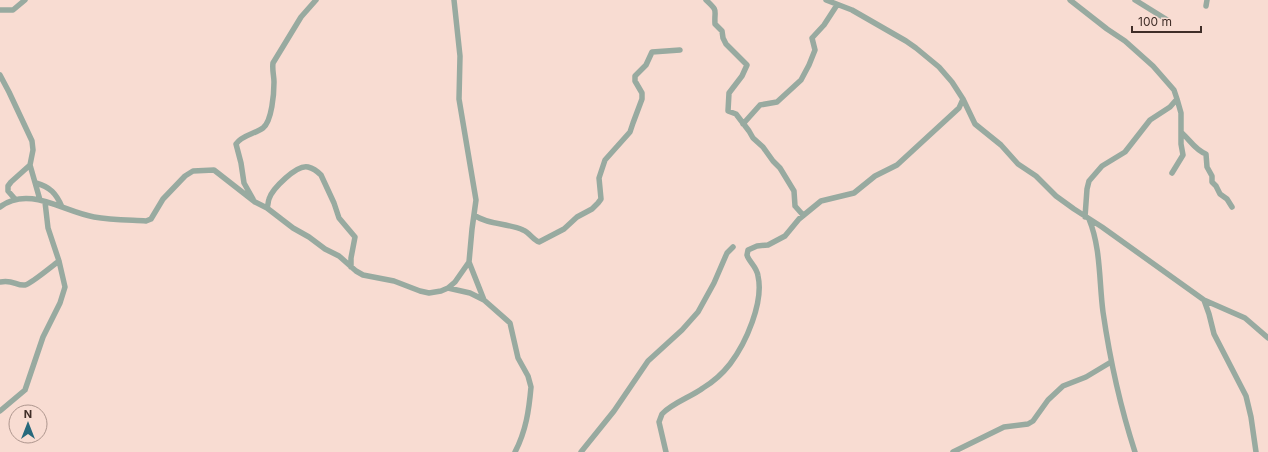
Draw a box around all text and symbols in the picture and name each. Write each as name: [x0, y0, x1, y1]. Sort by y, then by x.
scale bar: [1132, 8, 1201, 34]
text: 100 m: [1138, 14, 1172, 29]
north arrow: [8, 404, 48, 444]
text: N: [24, 407, 32, 421]

